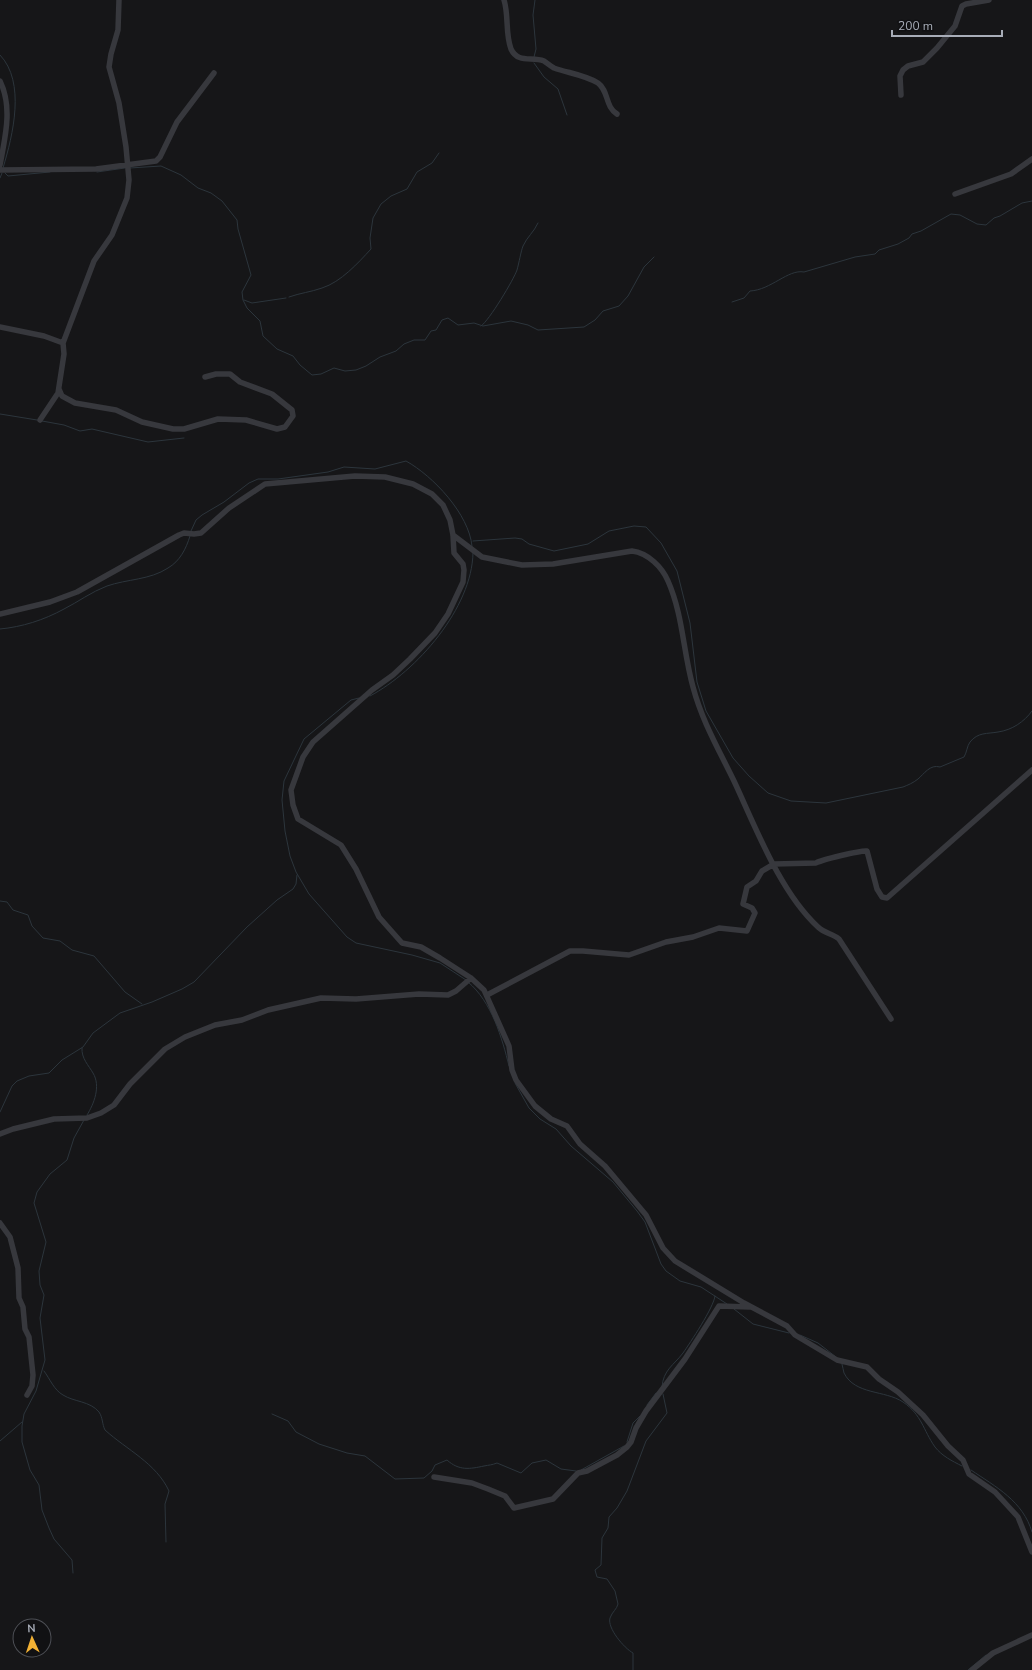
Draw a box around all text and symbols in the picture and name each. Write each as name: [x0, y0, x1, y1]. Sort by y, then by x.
scale bar: [892, 12, 1002, 38]
text: 200 m: [898, 18, 933, 34]
north arrow: [12, 1618, 52, 1658]
text: N: [27, 1621, 36, 1636]

